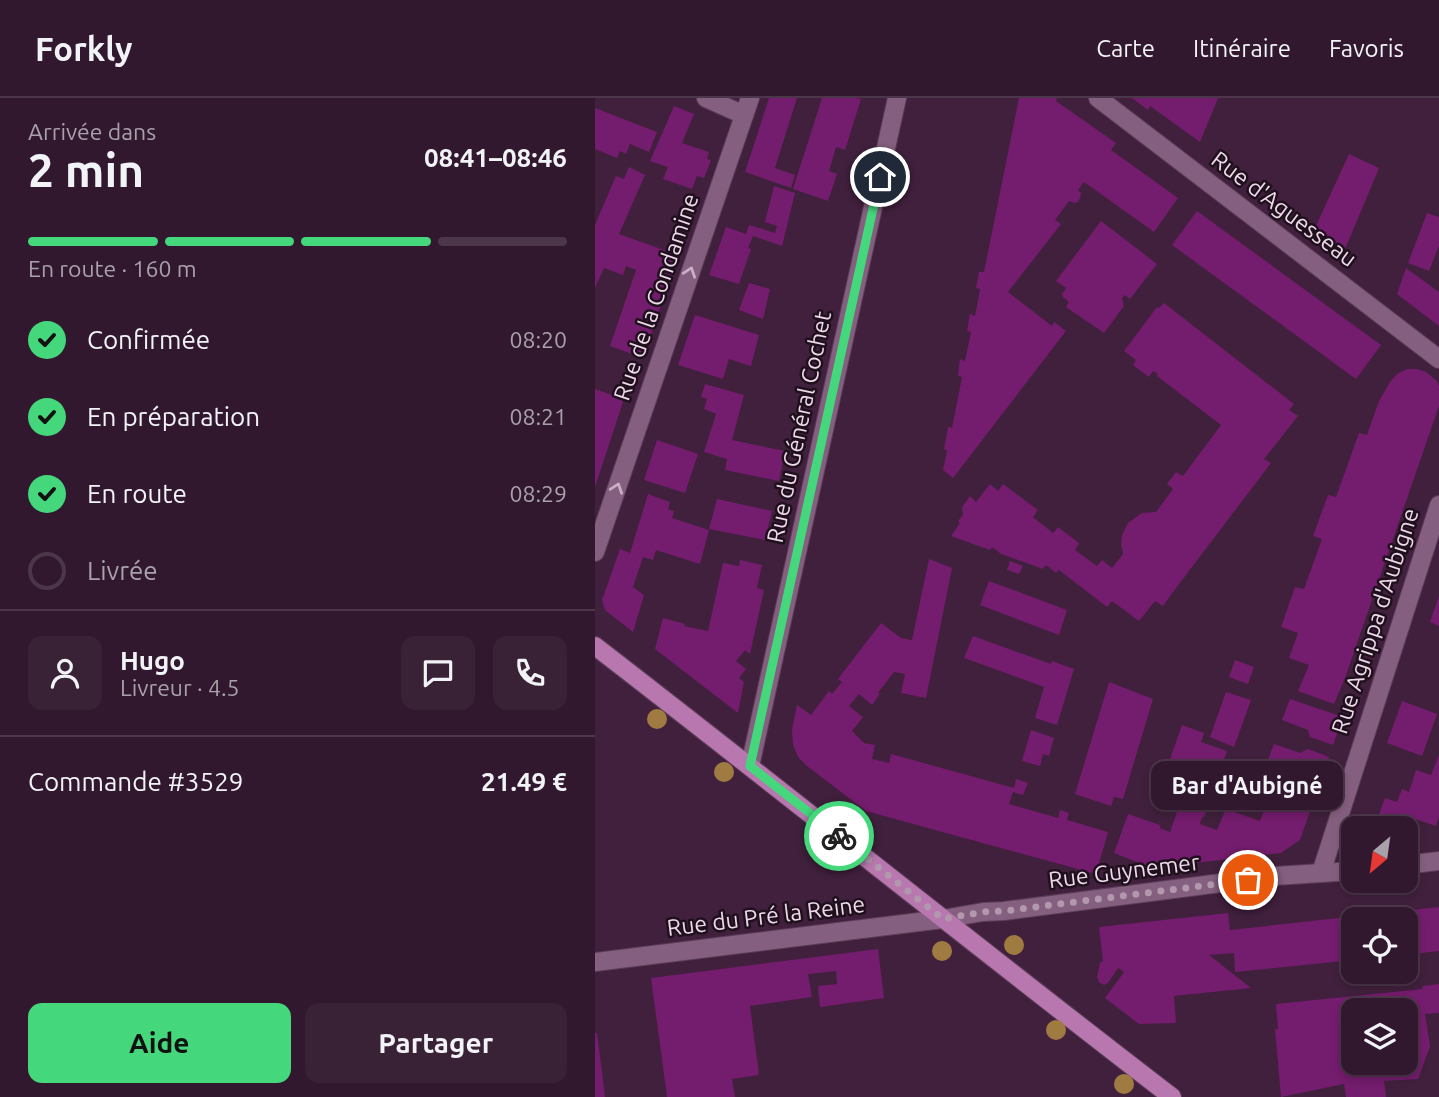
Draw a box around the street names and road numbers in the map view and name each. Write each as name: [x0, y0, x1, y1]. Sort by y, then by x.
street label: Rue d'Aguesseau: [1207, 146, 1362, 271]
street label: Rue de la Condamine: [608, 190, 703, 404]
street label: Rue du Général Cochet: [762, 309, 835, 545]
street label: Rue Agrippa d'Aubigne: [1326, 505, 1423, 737]
street label: Rue Guynemer: [1047, 849, 1201, 892]
street label: Rue du Pré la Reine: [666, 891, 866, 940]

